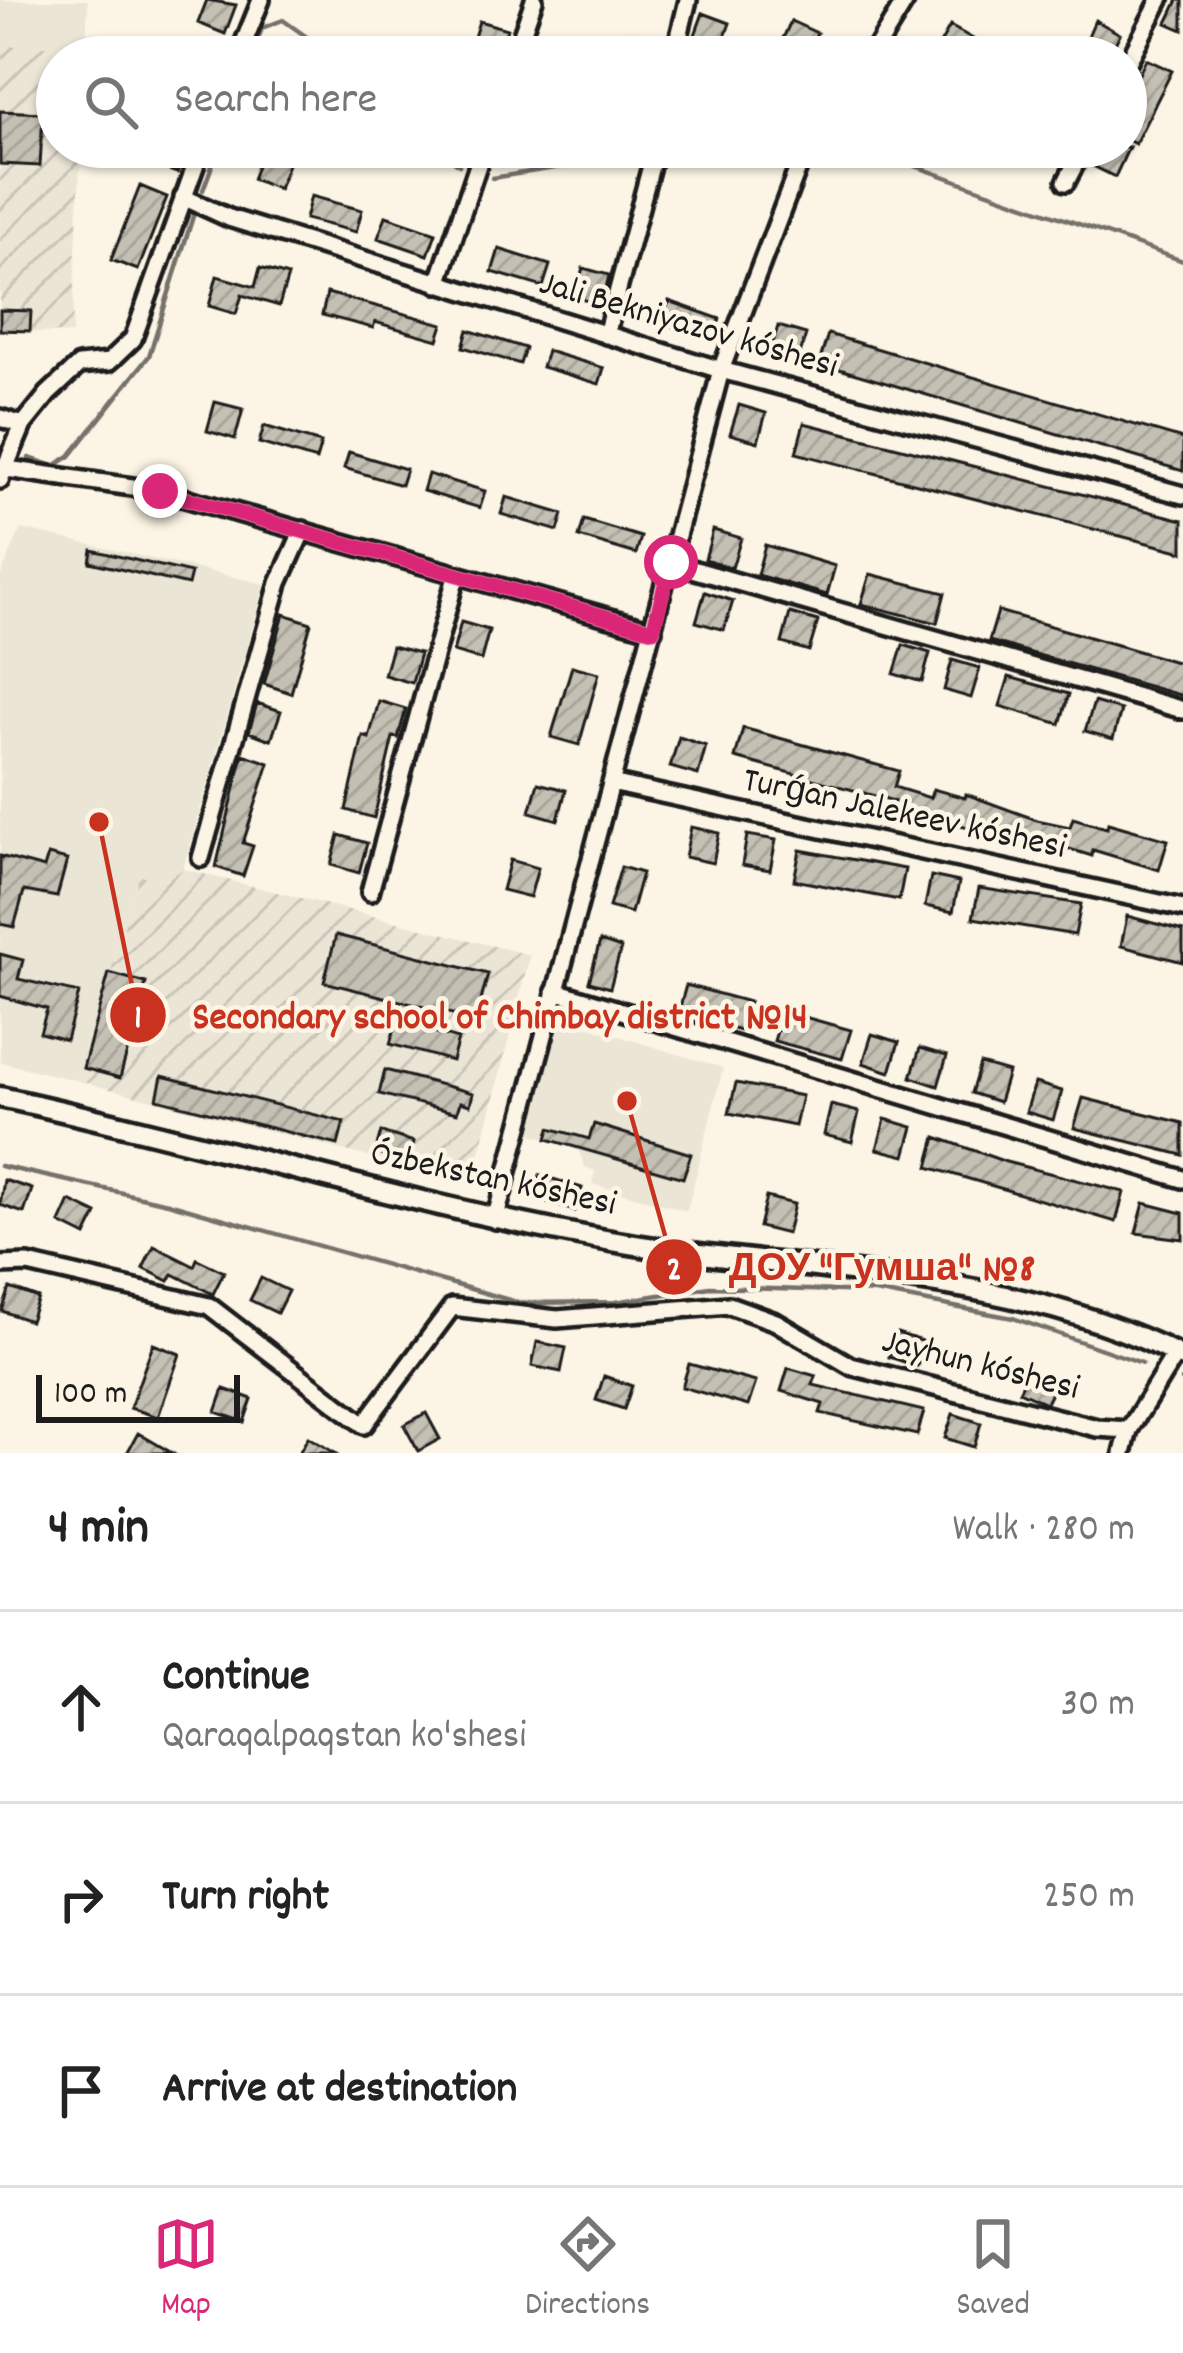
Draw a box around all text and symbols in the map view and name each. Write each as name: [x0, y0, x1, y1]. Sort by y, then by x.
search box: [36, 36, 1147, 168]
icon: search: [78, 69, 144, 135]
text: Search here: [174, 70, 377, 134]
street label: Jali Bekniyazov kóshesi: [532, 259, 844, 395]
route end: [133, 464, 187, 518]
route start: [644, 535, 698, 589]
street label: Turǵan Jalekeev kóshesi: [738, 756, 1070, 876]
callout: Secondary school of Chimbay district №14: [108, 977, 832, 1052]
text: Secondary school of Chimbay district №14: [192, 993, 808, 1048]
text: 1: [134, 994, 142, 1046]
street label: Ózbekstan kóshesi: [365, 1130, 621, 1232]
callout: ДОУ "Гумша" №8: [644, 1229, 1059, 1304]
text: ДОУ "Гумша" №8: [729, 1245, 1035, 1300]
text: 2: [666, 1246, 682, 1298]
street label: Jayhun kóshesi: [876, 1317, 1084, 1417]
scale bar: [36, 1369, 240, 1422]
text: 100 m: [54, 1372, 127, 1419]
text: 4 min: [48, 1495, 149, 1567]
text: Walk · 280 m: [953, 1504, 1135, 1559]
text: Continue: [162, 1647, 310, 1711]
icon: ahead: [48, 1674, 114, 1740]
text: 30 m: [1061, 1679, 1135, 1734]
text: Qaraqalpaqstan ko'shesi: [162, 1711, 526, 1766]
icon: right: [48, 1866, 114, 1932]
text: Turn right: [162, 1867, 329, 1931]
text: 250 m: [1043, 1871, 1135, 1926]
icon: arrive: [48, 2058, 114, 2124]
text: Arrive at destination: [162, 2059, 517, 2123]
tab: Map: [153, 2211, 219, 2330]
tab: Directions: [525, 2211, 650, 2330]
tab: Saved: [956, 2211, 1030, 2330]

